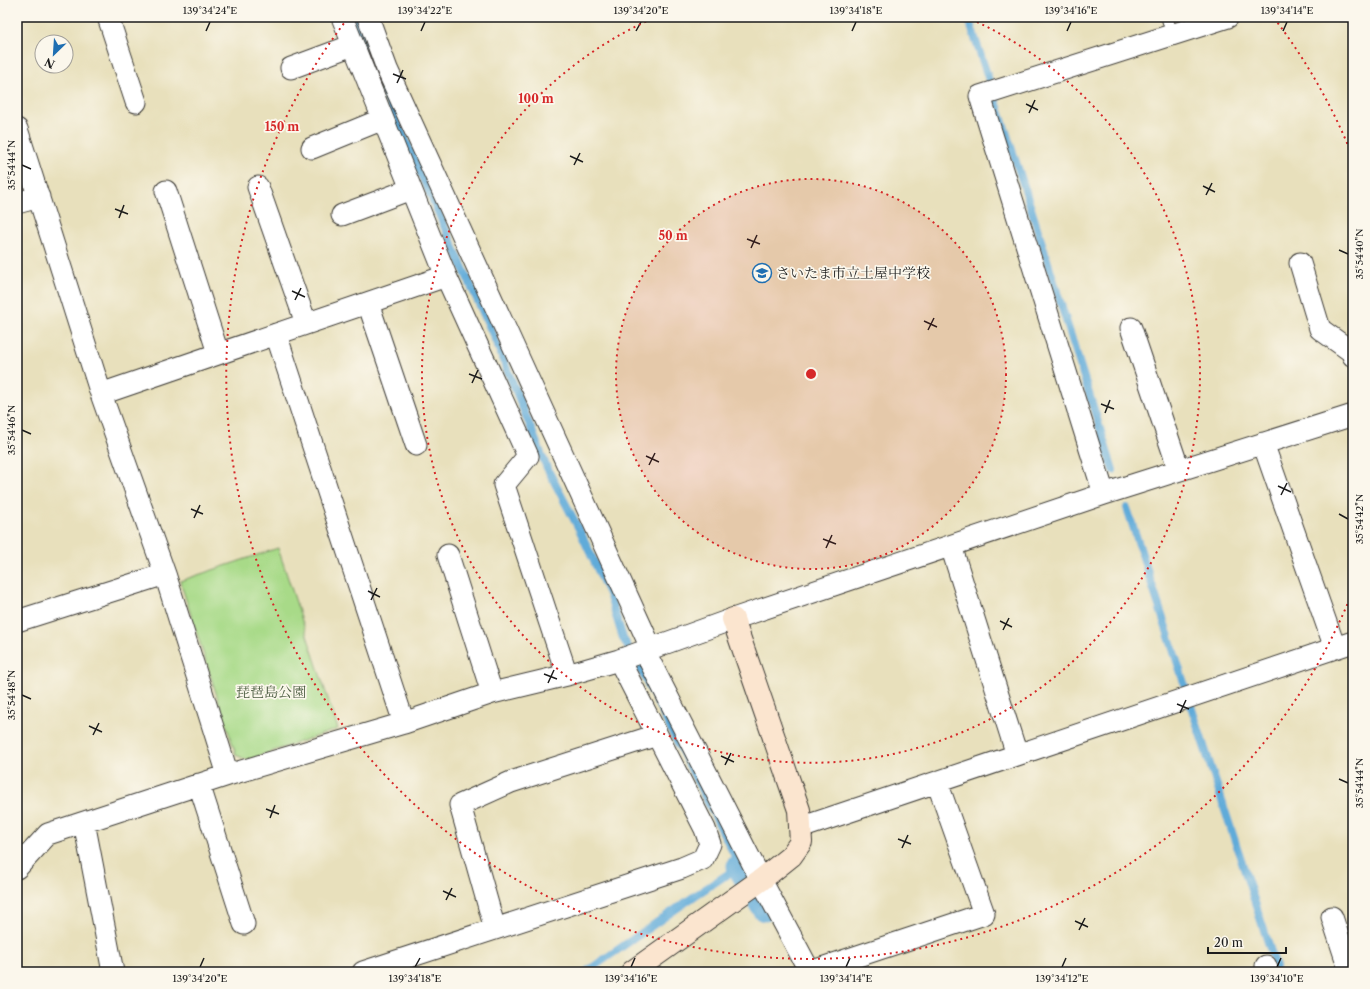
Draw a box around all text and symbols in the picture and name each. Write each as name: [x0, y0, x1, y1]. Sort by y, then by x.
text: 139°34'24"E: [183, 4, 237, 17]
text: 139°34'22"E: [398, 4, 452, 17]
text: 139°34'20"E: [614, 4, 669, 17]
text: 139°34'18"E: [830, 4, 883, 17]
text: 139°34'16"E: [1045, 4, 1097, 17]
text: 139°34'14"E: [1261, 4, 1313, 17]
north arrow: [34, 34, 74, 74]
text: N: [42, 55, 57, 71]
text: 100 m: [518, 91, 554, 106]
text: 150 m: [265, 119, 299, 134]
text: 35°54'44"N: [5, 140, 18, 190]
text: 50 m: [658, 228, 688, 243]
text: 35°54'40"N: [1353, 228, 1366, 280]
school or university icon: さいたま市立土屋中学校: [751, 262, 773, 284]
place label: さいたま市立土屋中学校: [776, 264, 930, 282]
centre of rings: [804, 367, 818, 381]
text: 35°54'46"N: [5, 405, 18, 455]
text: 35°54'42"N: [1353, 494, 1366, 544]
text: 35°54'48"N: [5, 670, 18, 720]
park label: 琵琶島公園: [236, 683, 306, 701]
text: 35°54'44"N: [1353, 758, 1366, 808]
scale bar: [1208, 929, 1286, 955]
text: 20 m: [1214, 935, 1243, 950]
text: 139°34'20"E: [173, 972, 228, 985]
text: 139°34'18"E: [389, 972, 442, 985]
text: 139°34'16"E: [605, 972, 657, 985]
text: 139°34'14"E: [820, 972, 872, 985]
text: 139°34'12"E: [1036, 972, 1088, 985]
text: 139°34'10"E: [1250, 972, 1304, 985]

